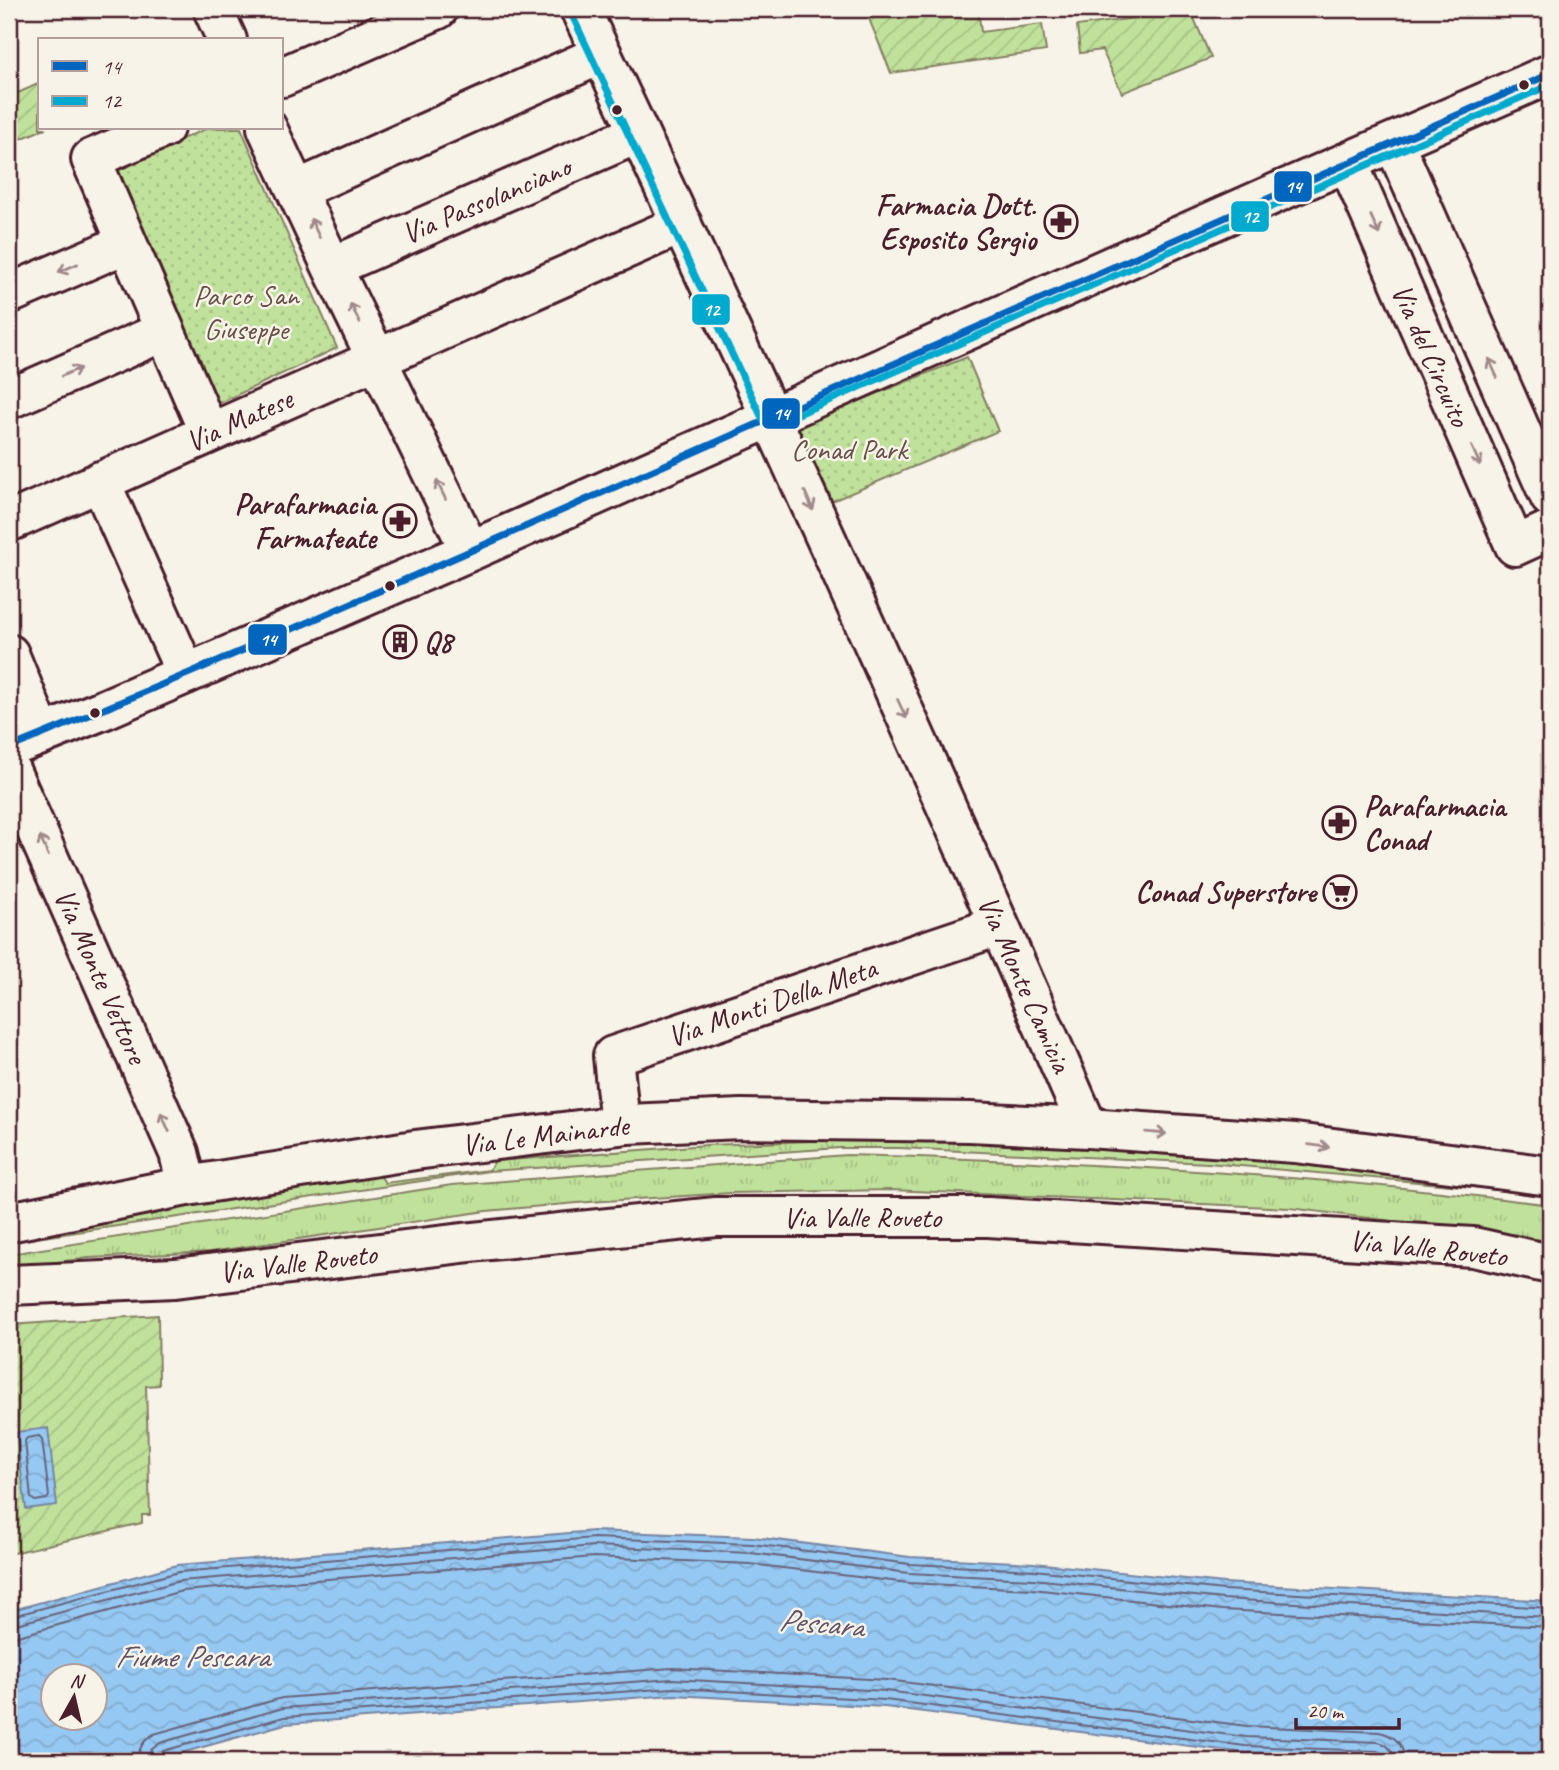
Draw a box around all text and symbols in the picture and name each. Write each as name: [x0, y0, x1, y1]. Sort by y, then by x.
legend: [38, 38, 284, 130]
text: 14: [102, 54, 123, 80]
unlabelled marker: [1517, 78, 1531, 92]
text: 12: [102, 88, 122, 114]
unlabelled marker: [610, 103, 624, 117]
street label: Via Passolanciano: [396, 146, 579, 253]
line badge: 14: [1273, 170, 1313, 203]
text: 14: [1284, 175, 1304, 199]
place label: Farmacia Dott. Esposito Sergio: [876, 186, 1038, 258]
line badge: 12: [1230, 200, 1270, 233]
pharmacy icon: Farmacia Dott. Esposito Sergio: [1042, 203, 1080, 241]
text: 12: [1241, 205, 1261, 229]
one-way arrow: [1369, 214, 1382, 236]
one-way arrow: [307, 218, 320, 239]
one-way arrow: [58, 263, 79, 276]
park label: Parco San Giuseppe: [193, 276, 300, 348]
street label: Via del Circuito: [1383, 278, 1480, 433]
line badge: 12: [691, 293, 731, 326]
text: 12: [702, 298, 722, 322]
one-way arrow: [348, 303, 361, 324]
one-way arrow: [1486, 357, 1499, 379]
one-way arrow: [60, 365, 82, 378]
street label: Via Matese: [180, 379, 300, 460]
line badge: 14: [761, 397, 801, 430]
text: 14: [772, 402, 792, 426]
park label: Conad Park: [791, 430, 909, 468]
one-way arrow: [1470, 445, 1483, 467]
one-way arrow: [434, 480, 447, 501]
place label: Parafarmacia Farmateate: [235, 485, 378, 557]
one-way arrow: [803, 490, 816, 511]
pharmacy icon: Parafarmacia Farmateate: [381, 502, 419, 540]
unlabelled marker: [383, 579, 397, 593]
line badge: 14: [247, 623, 288, 656]
building icon: Q8: [381, 623, 419, 661]
place label: Q8: [424, 623, 456, 661]
text: 14: [259, 628, 279, 652]
one-way arrow: [896, 698, 909, 719]
unlabelled marker: [88, 706, 102, 720]
place label: Parafarmacia Conad: [1364, 787, 1508, 859]
pharmacy icon: Parafarmacia Conad: [1320, 804, 1358, 842]
one-way arrow: [37, 836, 50, 858]
place label: Conad Superstore: [1135, 873, 1318, 911]
supermarket icon: Conad Superstore: [1321, 873, 1359, 911]
street label: Via Monte Vettore: [46, 883, 157, 1071]
street label: Via Monte Camicia: [969, 890, 1082, 1080]
street label: Via Monti Della Meta: [663, 948, 883, 1055]
street label: Via Le Mainarde: [459, 1106, 633, 1164]
one-way arrow: [158, 1112, 171, 1133]
one-way arrow: [1144, 1127, 1167, 1140]
one-way arrow: [1307, 1140, 1330, 1153]
street label: Via Valle Roveto: [783, 1198, 942, 1236]
street label: Via Valle Roveto: [1347, 1221, 1510, 1275]
street label: Via Valle Roveto: [217, 1234, 380, 1291]
water label: Pescara: [777, 1599, 869, 1647]
water label: Fiume Pescara: [115, 1636, 273, 1677]
north arrow: [38, 1662, 108, 1732]
text: N: [69, 1668, 87, 1694]
scale bar: [1296, 1686, 1400, 1730]
text: 20 m: [1307, 1698, 1345, 1724]

